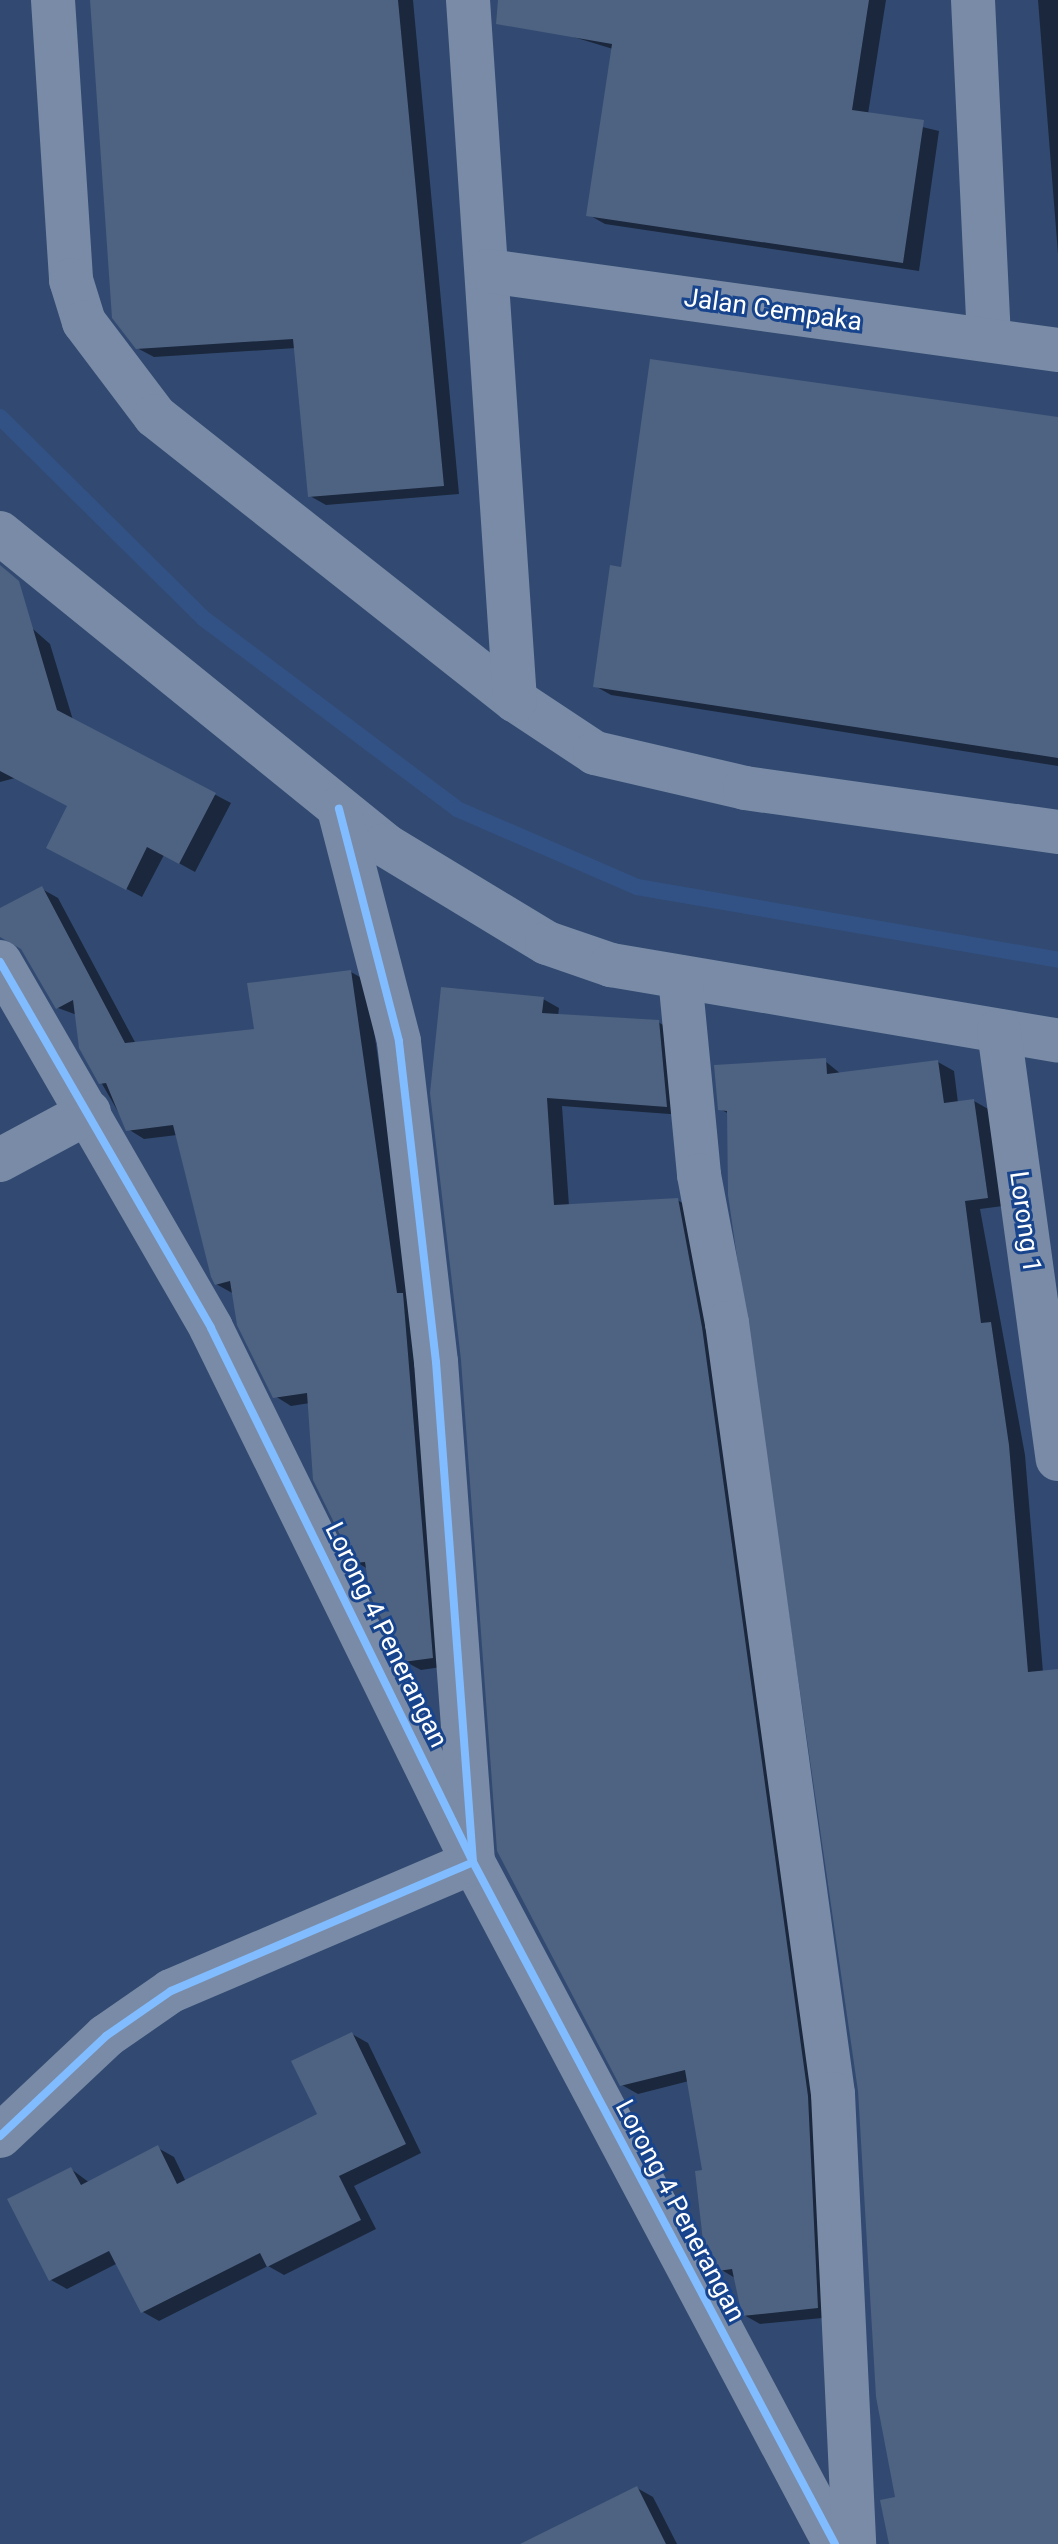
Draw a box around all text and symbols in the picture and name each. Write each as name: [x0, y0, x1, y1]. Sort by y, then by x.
street label: Jalan Cempaka: [682, 282, 864, 338]
street label: Lorong 1: [1002, 1169, 1048, 1275]
street label: Lorong 4 Penerangan: [318, 1517, 454, 1753]
street label: Lorong 4 Penerangan: [608, 2095, 752, 2327]

